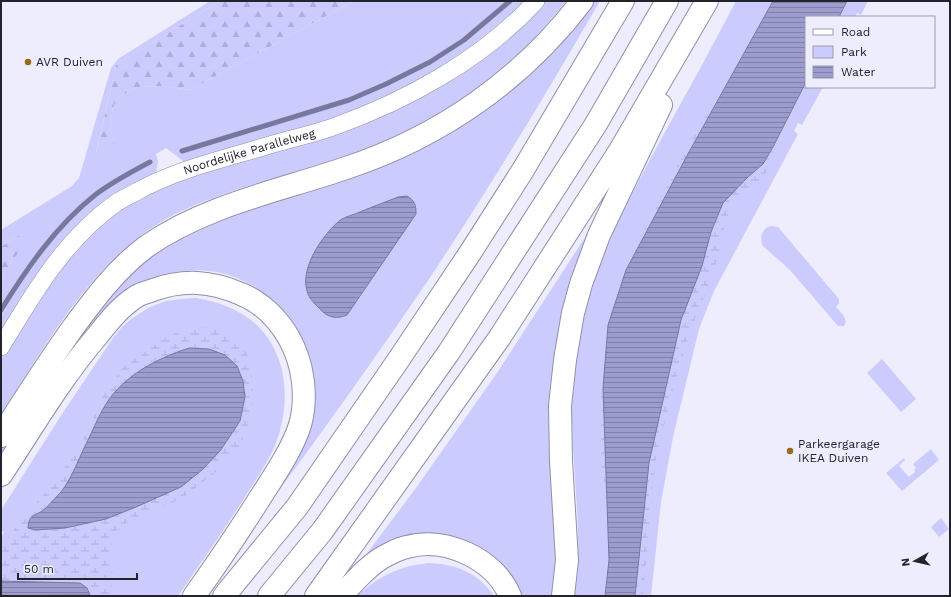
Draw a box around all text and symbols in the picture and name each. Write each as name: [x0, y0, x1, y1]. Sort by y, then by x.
legend: [805, 16, 935, 88]
text: Road: [841, 25, 870, 39]
text: Park: [841, 45, 867, 59]
place label: AVR Duiven: [36, 55, 103, 69]
marker: AVR Duiven: [23, 57, 33, 67]
text: Water: [841, 65, 876, 79]
street label: Noordelijke Parallelweg: [181, 126, 317, 178]
place label: Parkeergarage IKEA Duiven: [798, 437, 880, 465]
marker: Parkeergarage IKEA Duiven: [785, 446, 795, 456]
north arrow: [895, 541, 935, 581]
scale bar: [18, 555, 137, 581]
text: N: [899, 557, 913, 567]
text: 50 m: [24, 562, 54, 576]

